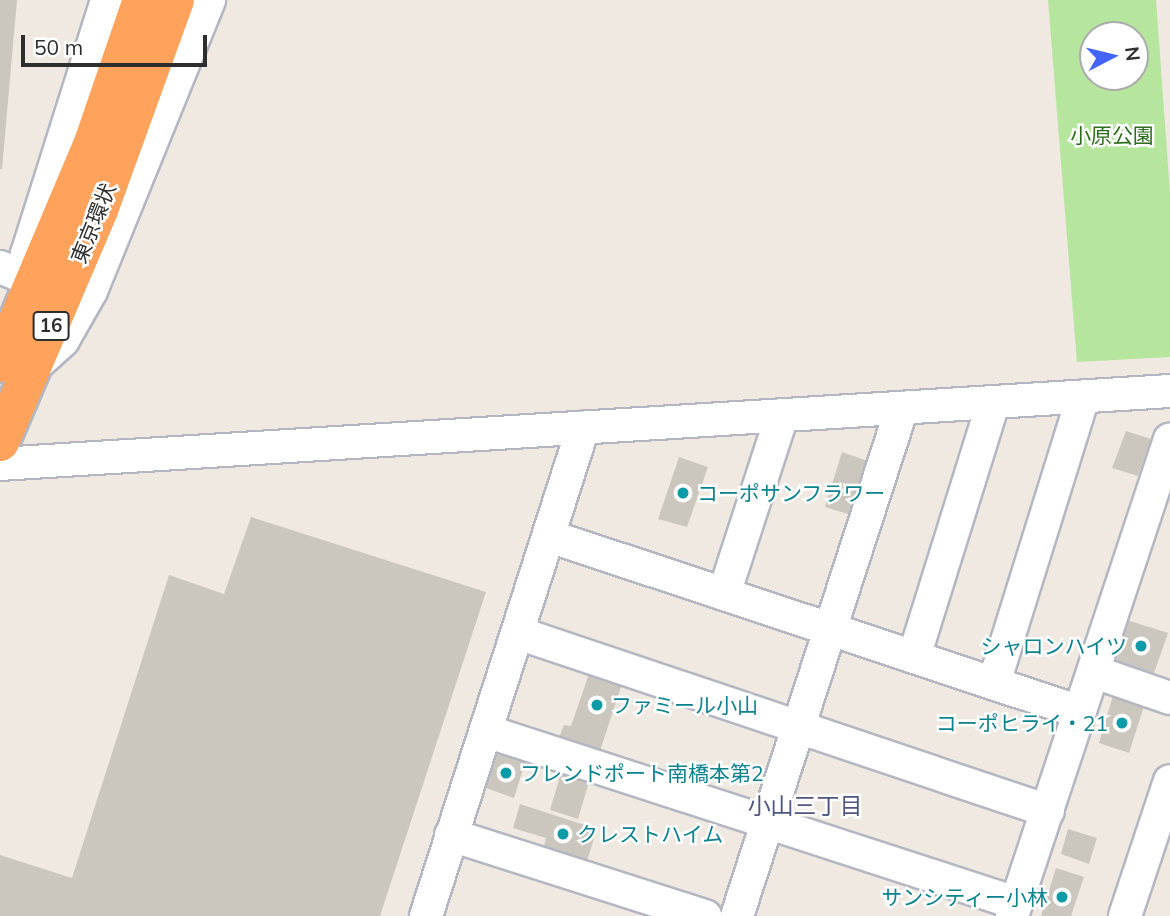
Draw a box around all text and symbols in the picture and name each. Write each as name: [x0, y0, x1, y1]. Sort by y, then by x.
scale bar: [24, 21, 210, 65]
north arrow: [1079, 21, 1149, 91]
text: 50 m: [34, 34, 83, 60]
text: N: [1120, 45, 1146, 62]
park label: 小原公園: [1070, 122, 1154, 148]
street label: 東京環状: [66, 179, 120, 267]
road number: 16: [32, 310, 70, 342]
place label: コーポサンフラワー: [697, 480, 886, 506]
marker: コーポサンフラワー: [675, 485, 691, 501]
place label: シャロンハイツ: [980, 633, 1127, 659]
marker: シャロンハイツ: [1133, 638, 1149, 654]
place label: ファミール小山: [611, 692, 758, 718]
marker: ファミール小山: [589, 697, 605, 713]
place label: コーポヒライ・21: [936, 710, 1108, 736]
marker: コーポヒライ・21: [1114, 715, 1130, 731]
place label: フレンドポート南橋本第2: [520, 760, 764, 786]
marker: フレンドポート南橋本第2: [498, 765, 514, 781]
district label: 小山三丁目: [748, 792, 862, 820]
place label: クレストハイム: [577, 821, 724, 847]
marker: クレストハイム: [555, 826, 571, 842]
place label: サンシティー小林: [880, 884, 1048, 910]
marker: サンシティー小林: [1054, 889, 1070, 905]

